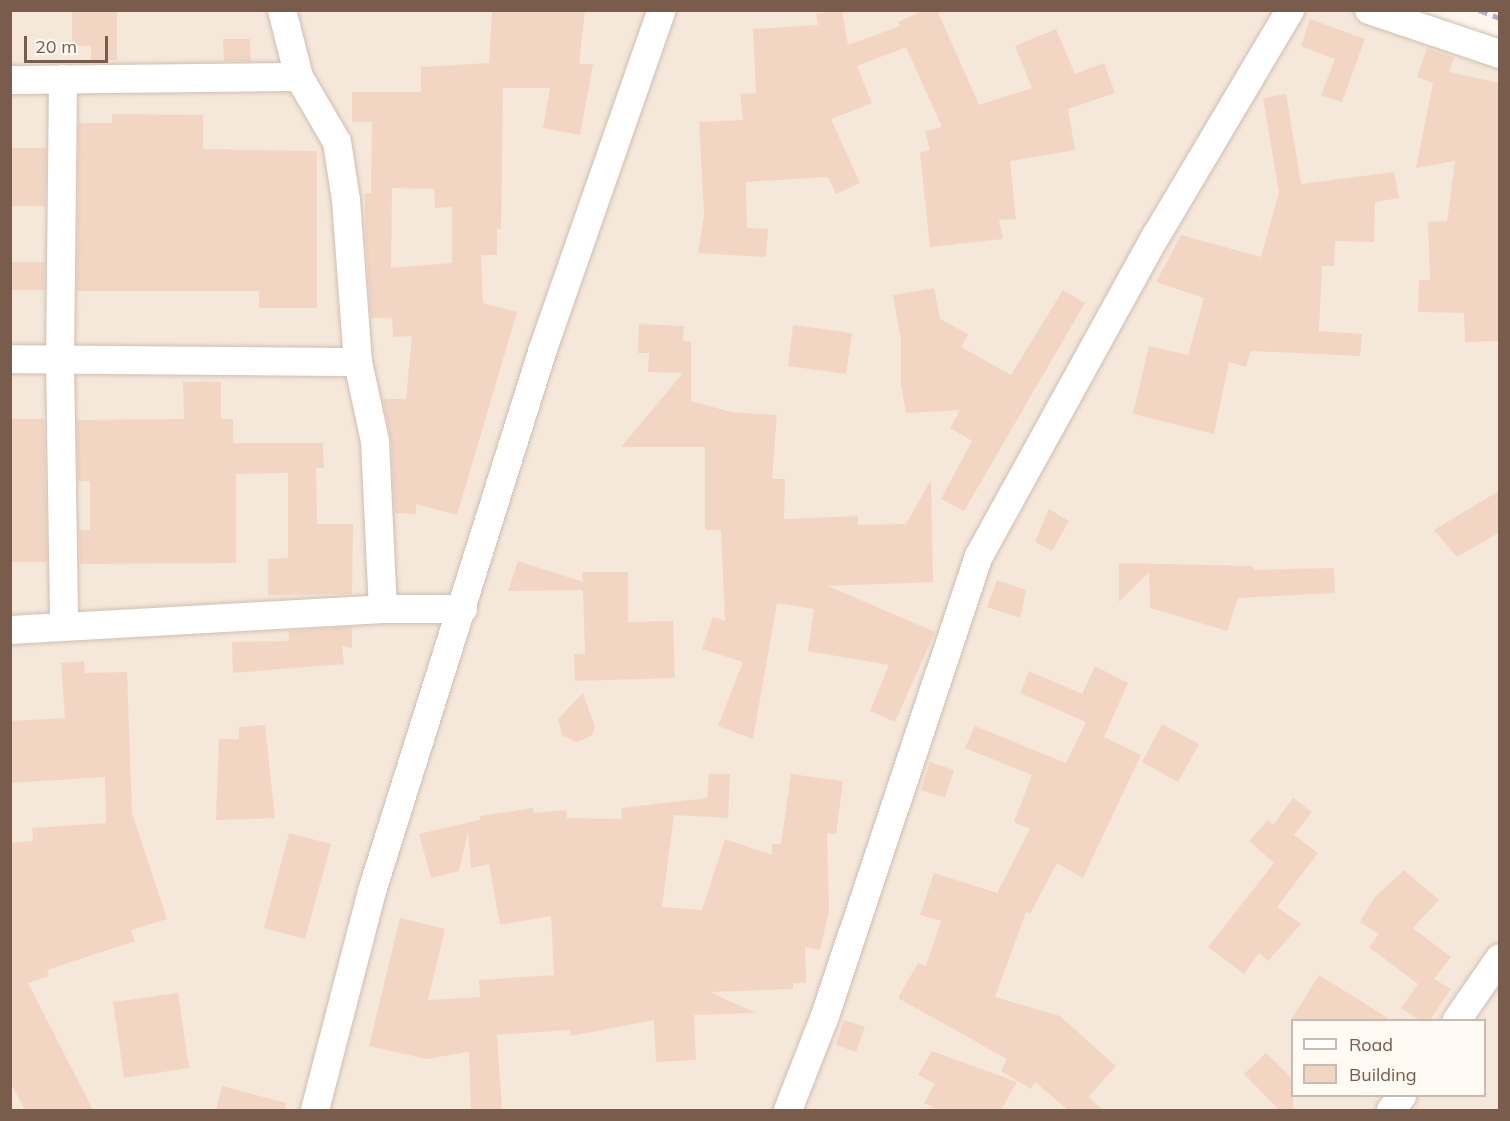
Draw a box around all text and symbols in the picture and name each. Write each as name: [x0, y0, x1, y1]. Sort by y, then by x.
scale bar: [27, 24, 111, 62]
text: 20 m: [35, 35, 77, 58]
legend: [1291, 1019, 1486, 1097]
text: Road: [1349, 1033, 1393, 1056]
text: Building: [1349, 1063, 1417, 1086]

